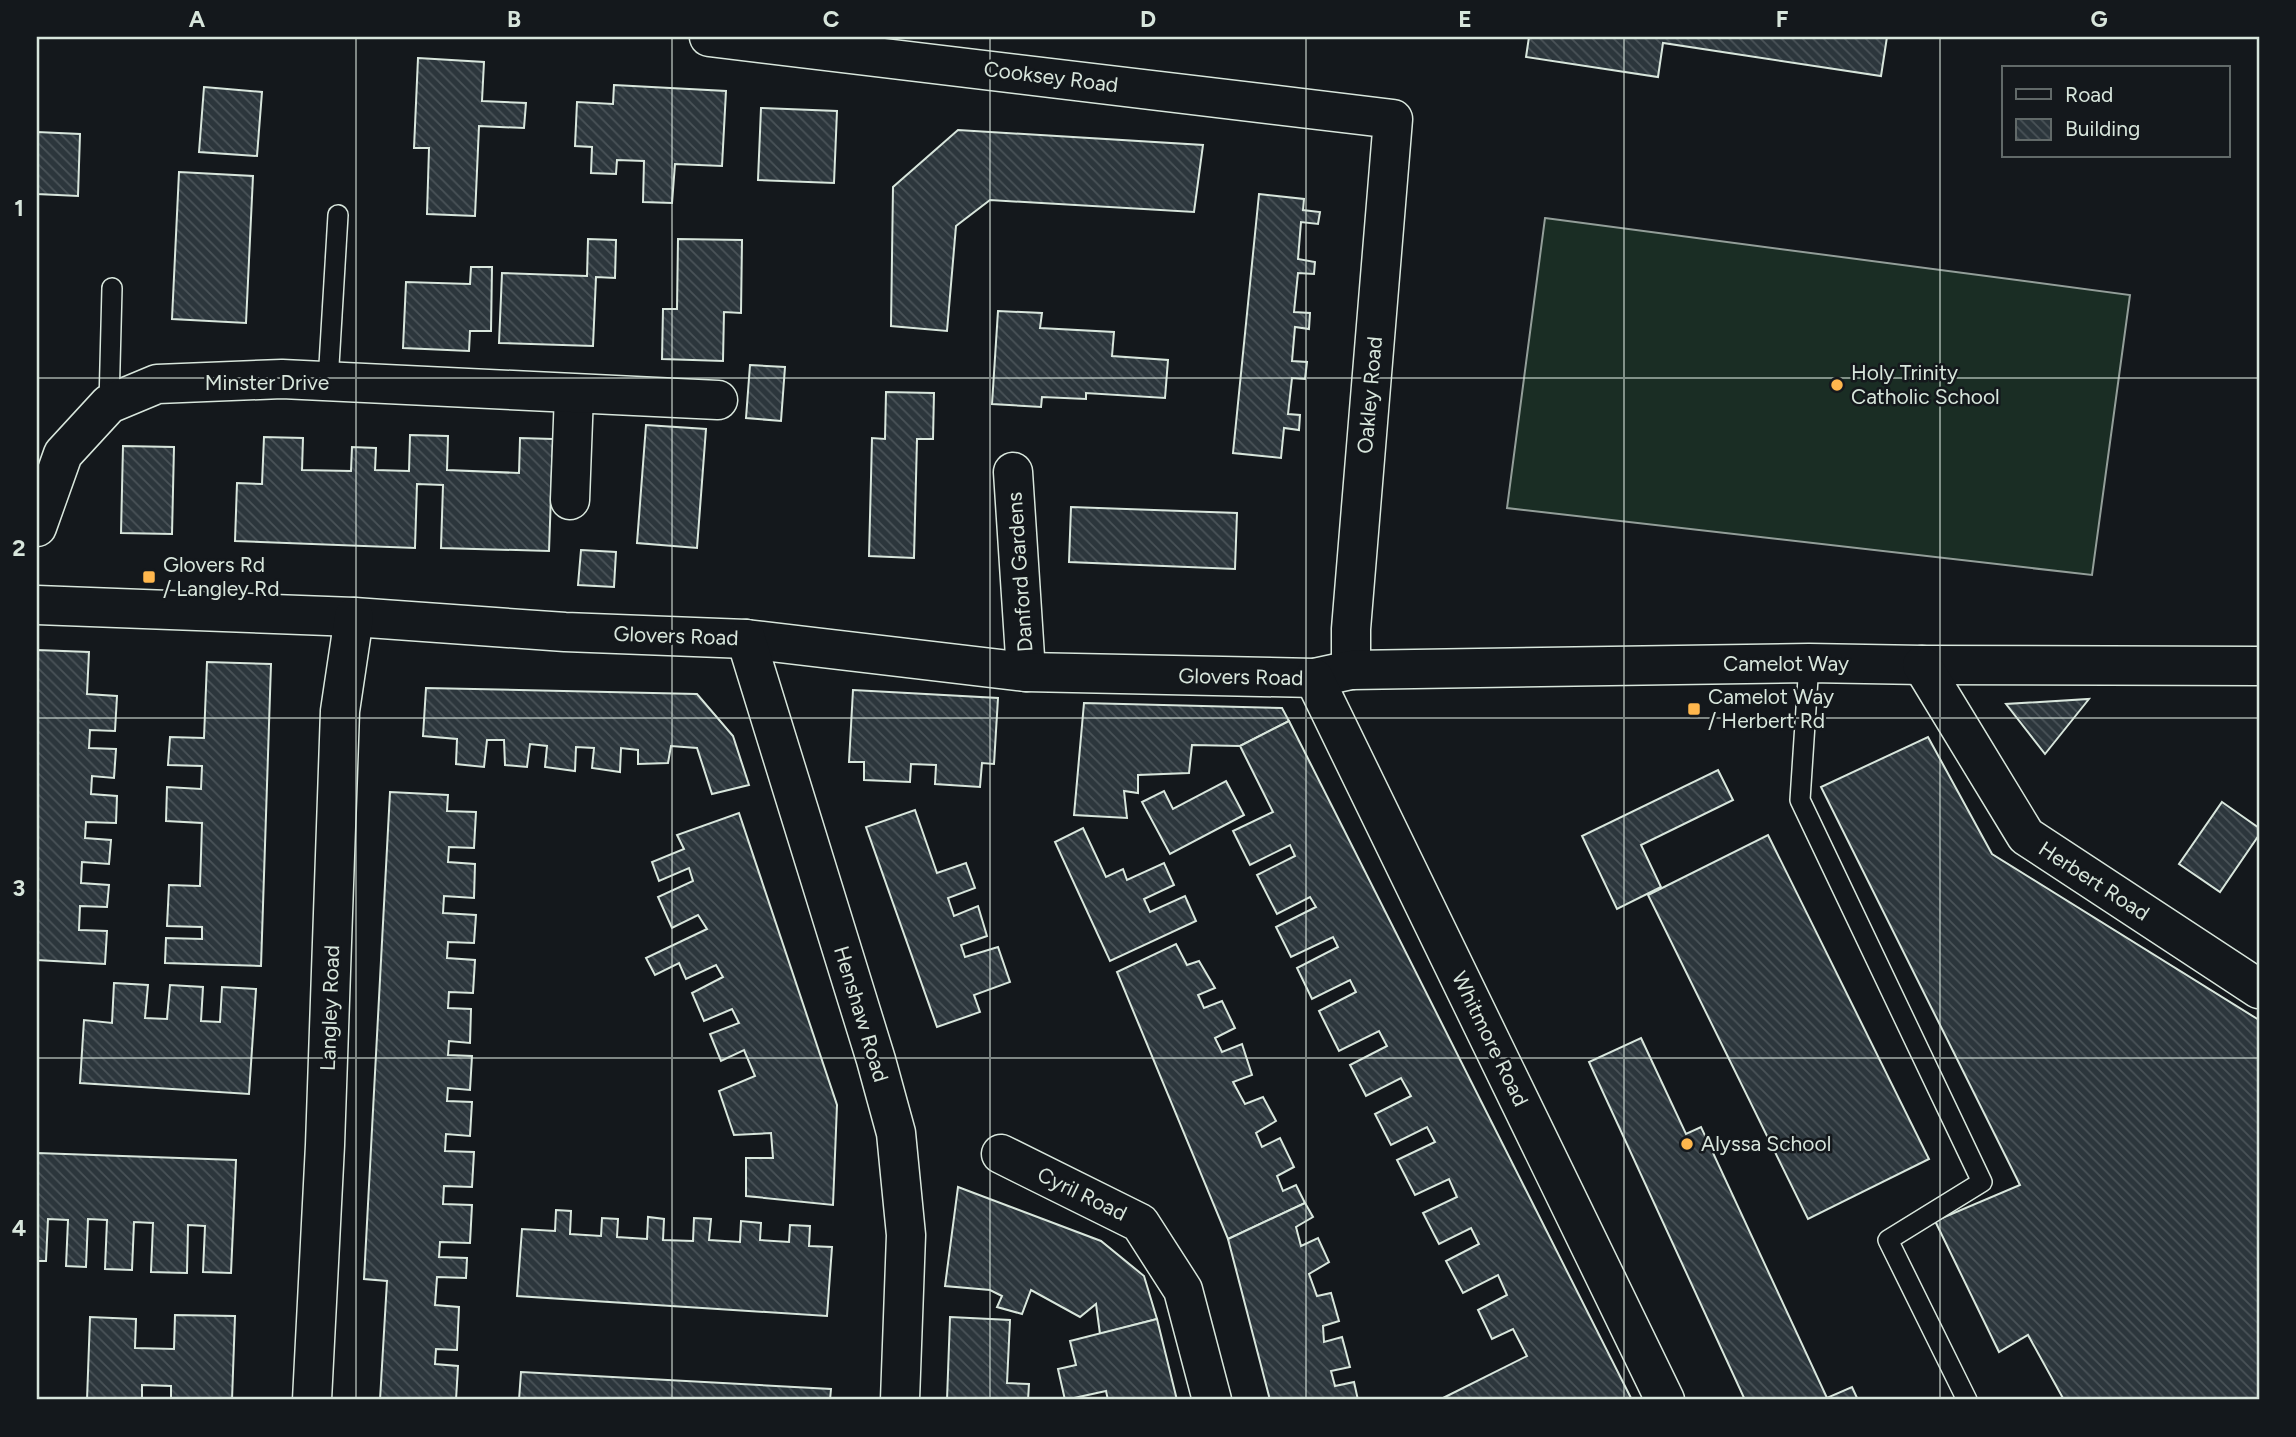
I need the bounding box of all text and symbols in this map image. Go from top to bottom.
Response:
text: A [189,5,206,33]
text: B [507,5,521,33]
text: C [823,5,840,33]
text: D [1140,5,1156,33]
text: E [1458,5,1472,33]
text: F [1776,5,1789,33]
text: G [2090,5,2108,33]
street label: Cooksey Road [982,56,1120,97]
legend [2002,66,2230,158]
text: Road [2065,82,2113,107]
text: Building [2065,116,2140,141]
text: 1 [14,194,24,222]
street label: Oakley Road [1352,335,1387,455]
place label: Holy Trinity Catholic School [1851,360,2000,409]
street label: Minster Drive [205,370,329,395]
marker: Holy Trinity Catholic School [1829,377,1845,393]
street label: Danford Gardens [1001,491,1038,653]
text: 2 [12,534,26,562]
place label: Glovers Rd / Langley Rd [163,552,280,601]
marker: Glovers Rd / Langley Rd [141,569,157,585]
street label: Glovers Road [613,621,739,650]
street label: Camelot Way [1723,651,1849,676]
street label: Glovers Road [1178,663,1304,690]
place label: Camelot Way / Herbert Rd [1708,684,1834,733]
marker: Camelot Way / Herbert Rd [1686,701,1702,717]
street label: Herbert Road [2034,836,2154,926]
text: 3 [13,874,25,902]
street label: Henshaw Road [829,943,894,1085]
street label: Langley Road [315,945,344,1071]
street label: Whitmore Road [1447,967,1534,1110]
place label: Alyssa School [1701,1131,1831,1156]
marker: Alyssa School [1679,1136,1695,1152]
street label: Cyril Road [1033,1161,1131,1226]
text: 4 [12,1214,26,1242]

